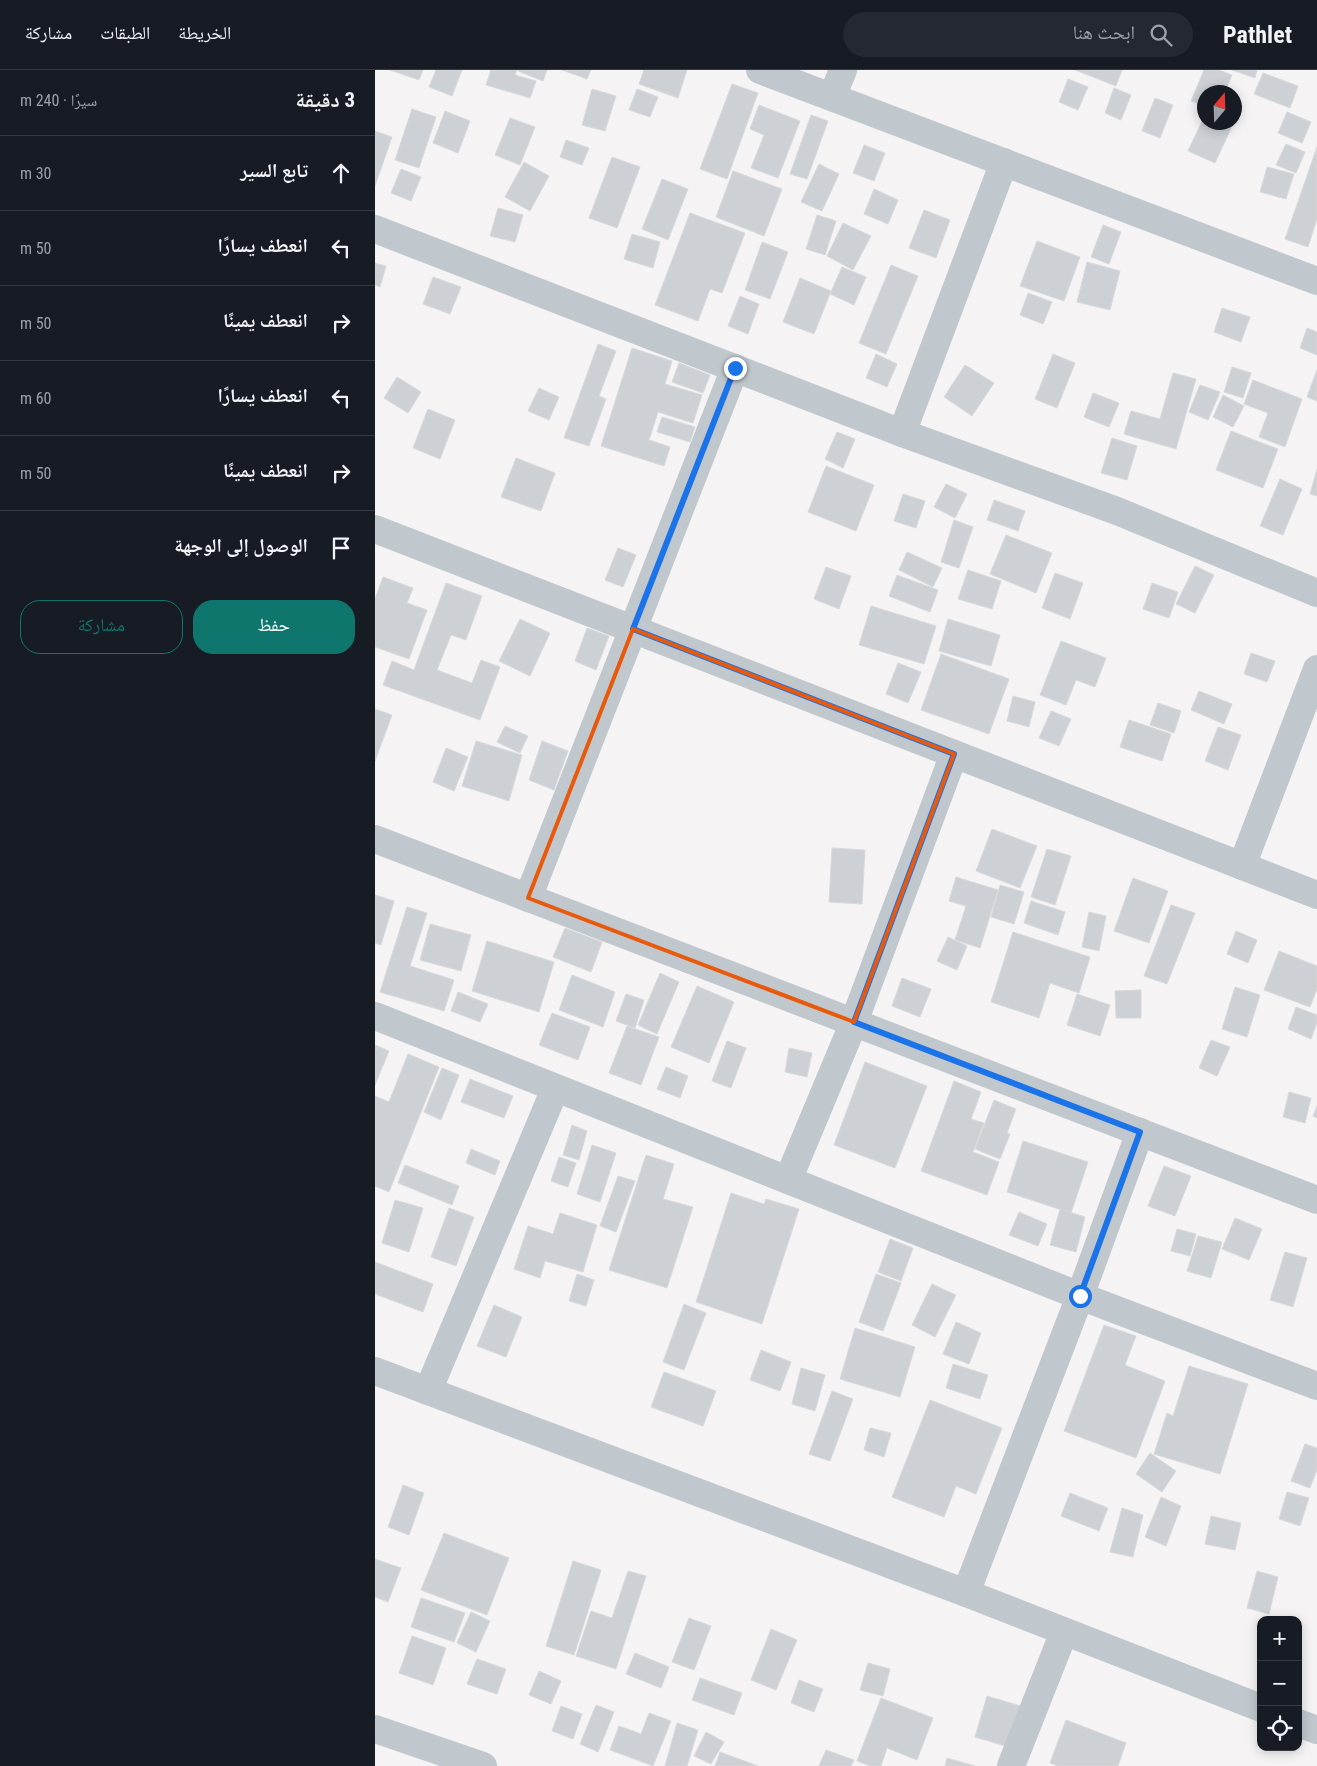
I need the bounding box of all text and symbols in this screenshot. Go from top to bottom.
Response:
search box [843,12,1193,57]
text: ابحث هنا [1073,21,1135,44]
icon: search [1147,21,1175,49]
text: Pathlet [1223,21,1292,49]
text: مشاركة [25,22,72,43]
text: الطبقات [100,22,150,43]
text: الخريطة [178,22,231,43]
north arrow [1197,85,1242,130]
text: 3 دقيقة [295,88,355,112]
text: سيرًا · 240 m [20,91,97,110]
text: تابع السير [240,159,308,182]
icon: ahead [327,159,355,187]
text: 30 m [20,164,52,183]
text: انعطف يسارًا [217,234,308,257]
icon: left [327,234,355,262]
text: 50 m [20,239,52,258]
text: انعطف يمينًا [223,309,308,332]
icon: right [327,309,355,337]
text: 50 m [20,314,52,333]
route end [724,357,747,380]
text: انعطف يسارًا [217,384,308,407]
icon: left [327,384,355,412]
text: 60 m [20,389,52,408]
text: انعطف يمينًا [223,459,308,482]
icon: right [327,459,355,487]
text: 50 m [20,464,52,483]
text: الوصول إلى الوجهة [174,534,308,557]
icon: arrive [327,534,355,562]
button: مشاركة [20,600,183,654]
button: حفظ [193,600,355,654]
route start [1069,1285,1092,1308]
map controls [1257,1616,1302,1751]
button: + [1257,1616,1302,1661]
button: − [1257,1661,1302,1706]
button: locate [1257,1706,1302,1751]

